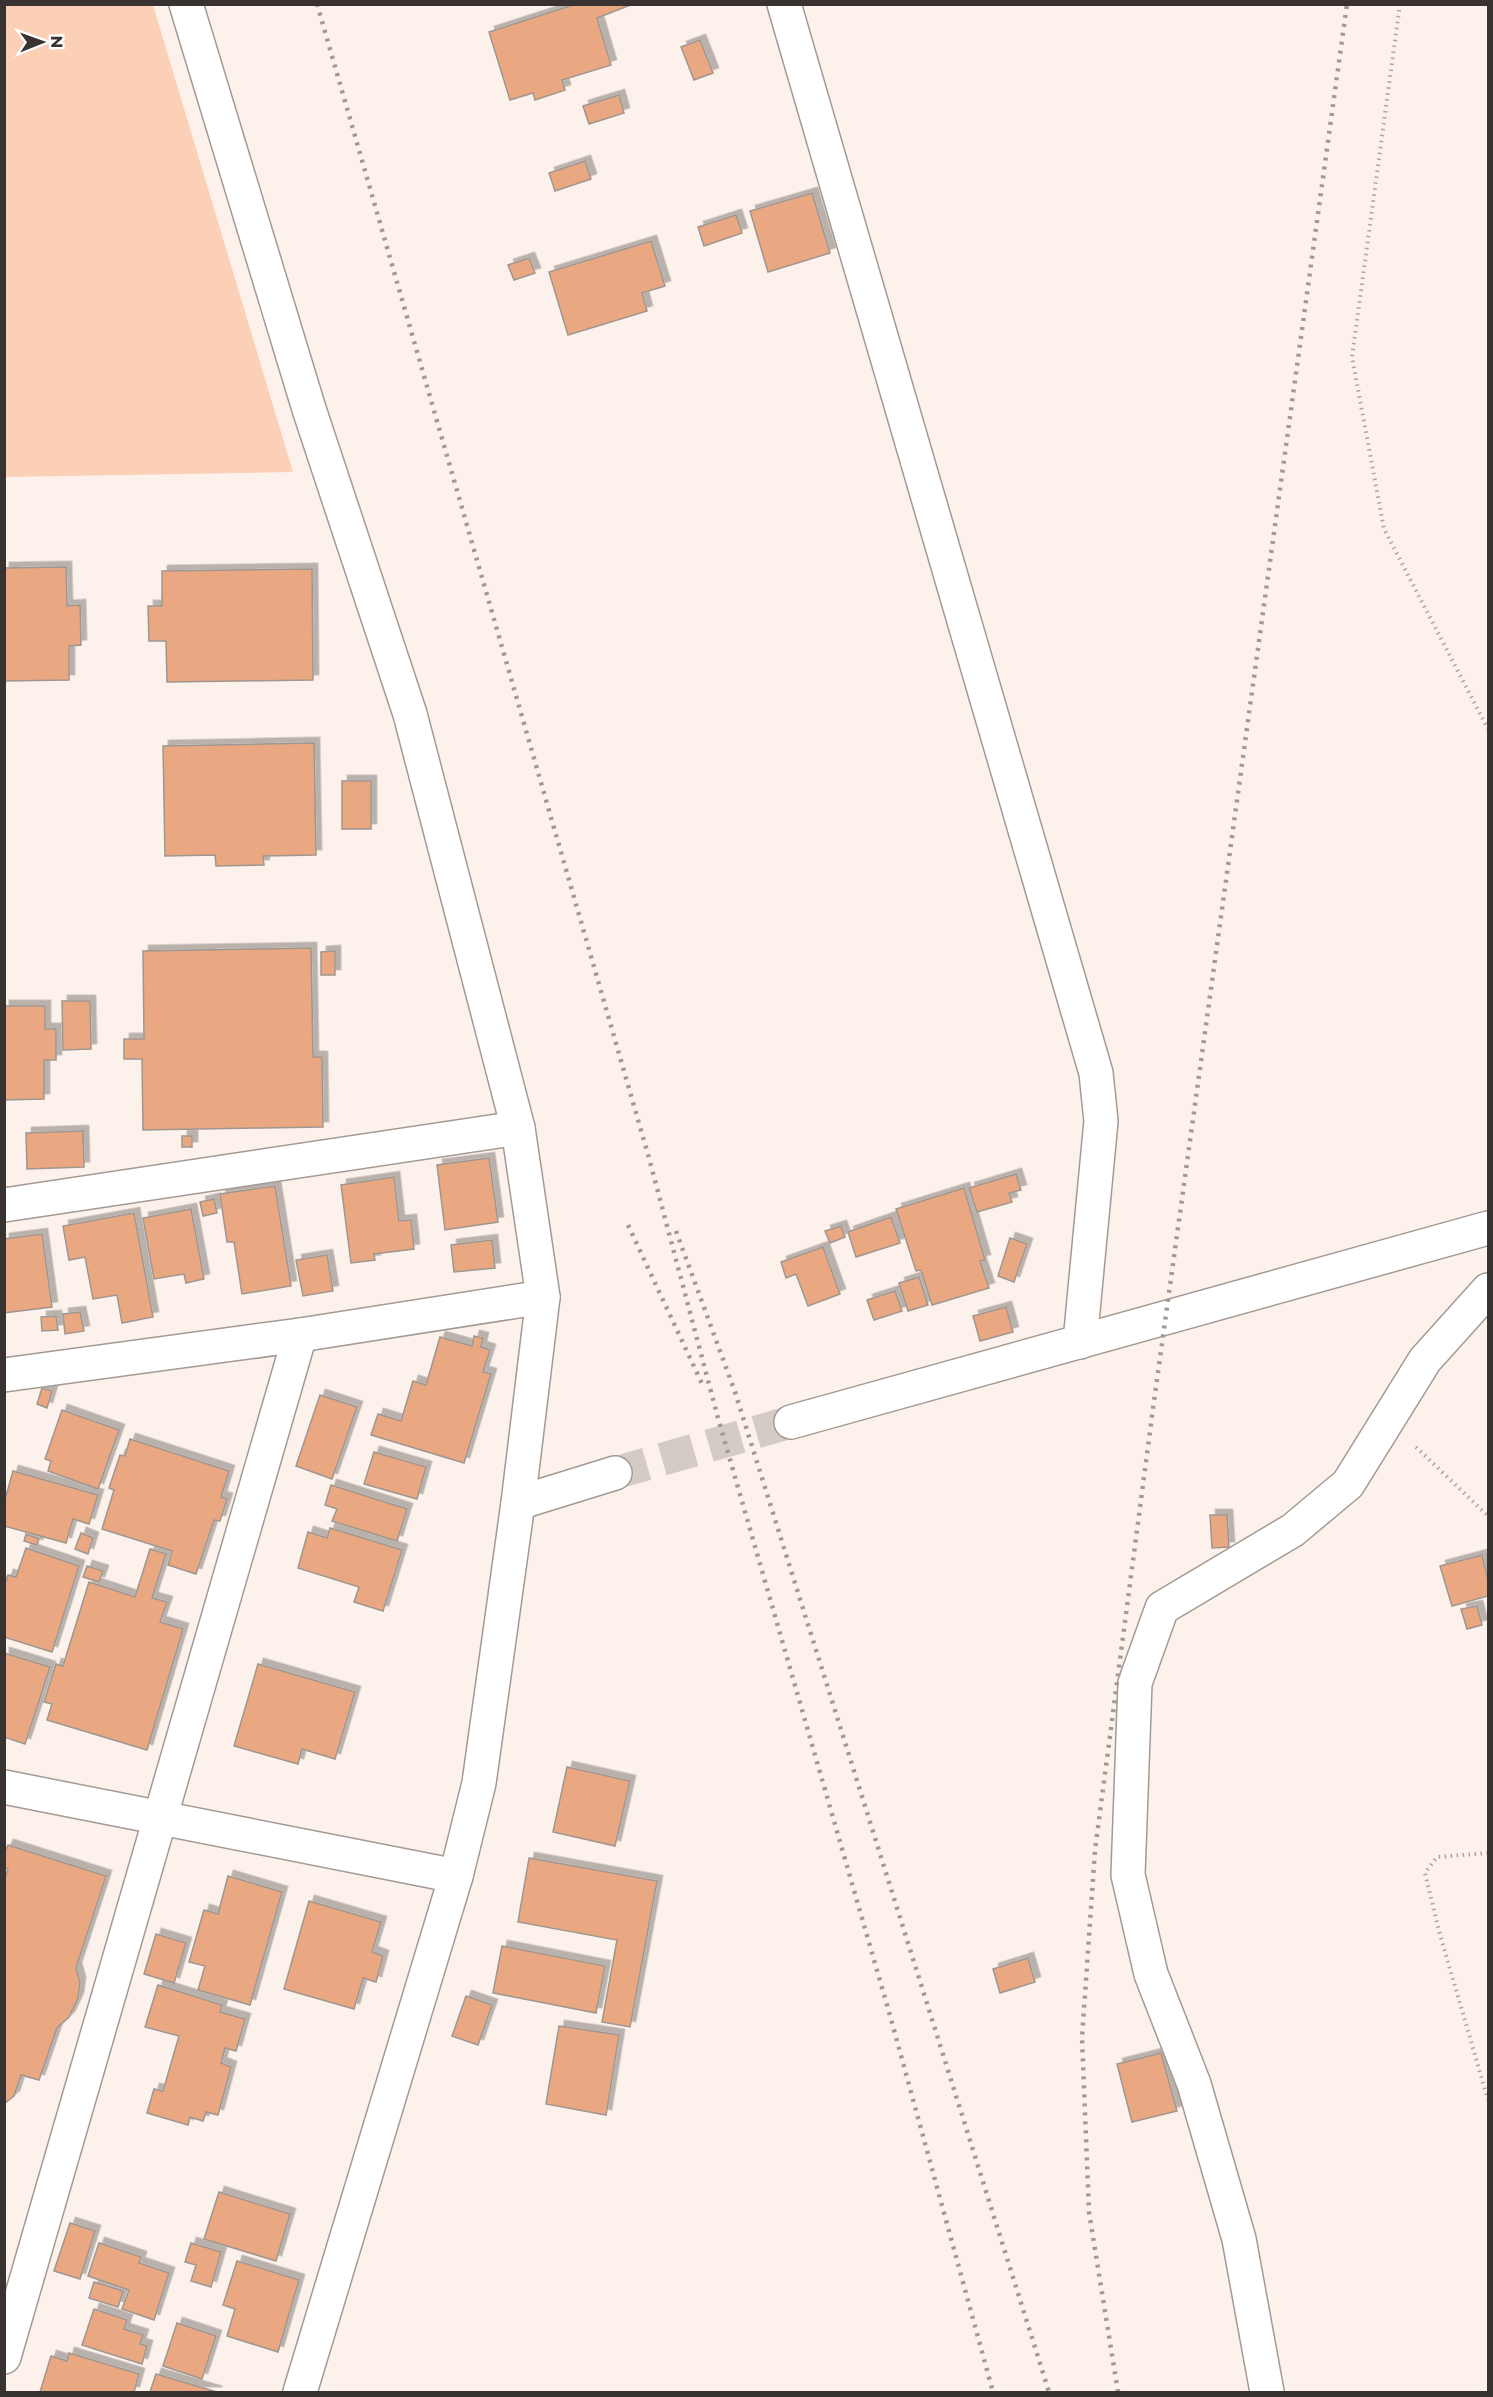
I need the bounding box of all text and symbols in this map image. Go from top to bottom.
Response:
north arrow [12,12,72,72]
text: N [47,35,66,48]

